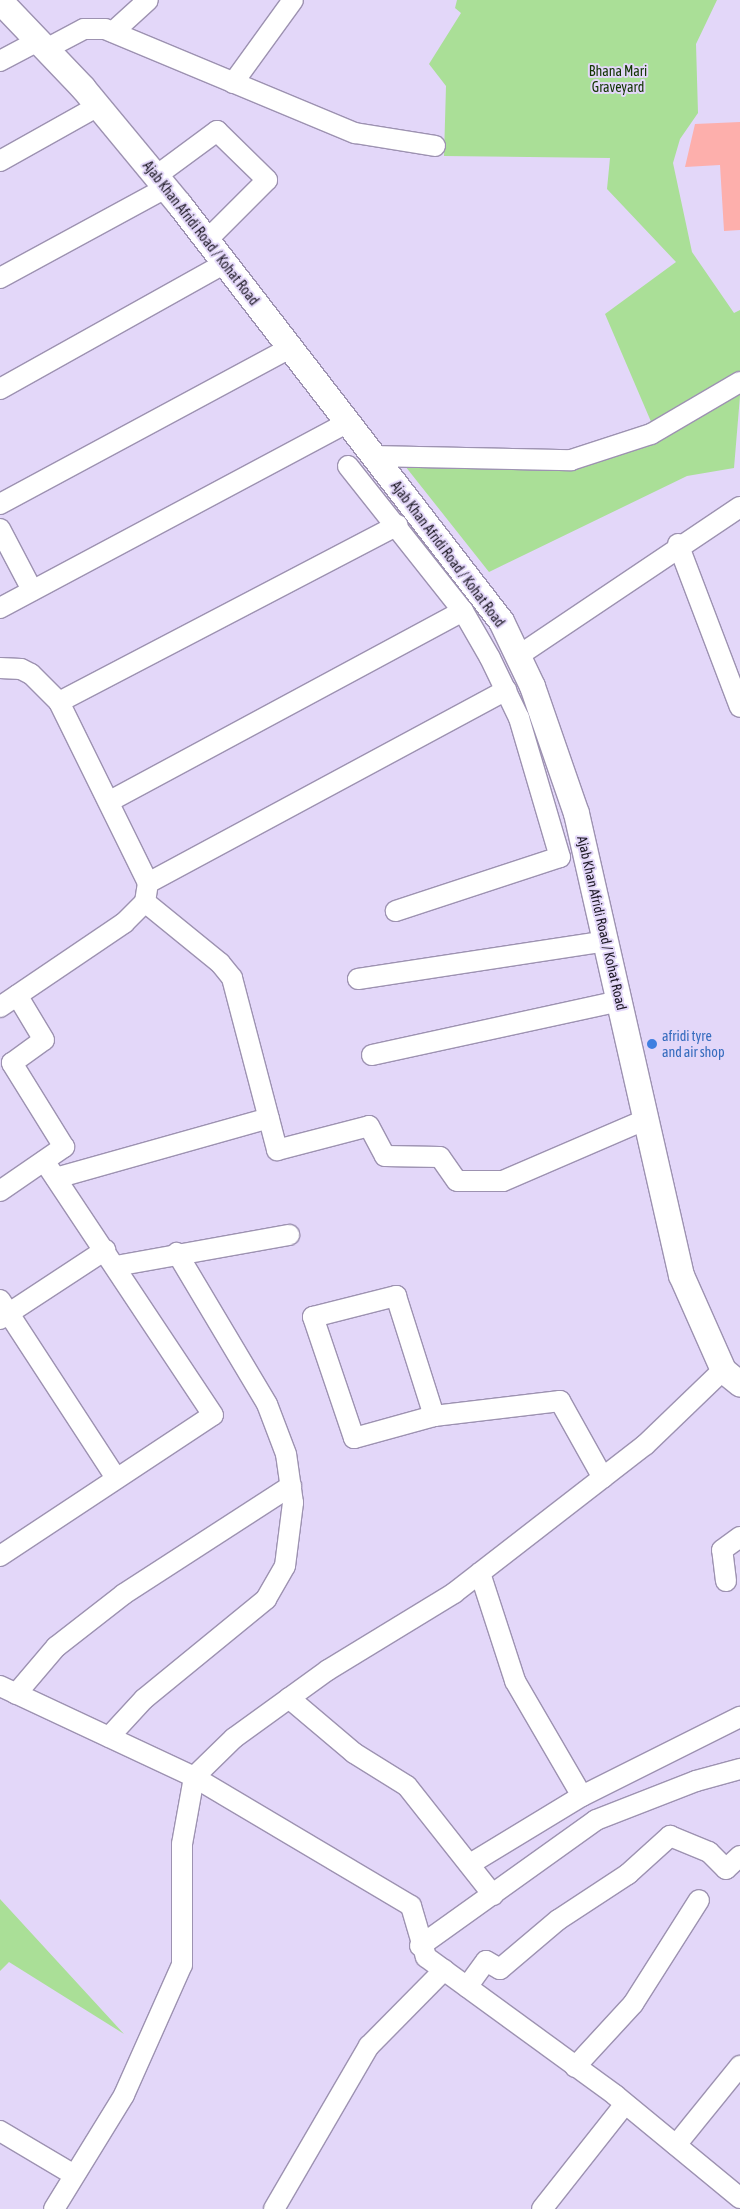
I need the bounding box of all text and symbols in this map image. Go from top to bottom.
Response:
park label: Bhana Mari Graveyard [589,63,647,95]
street label: Ajab Khan Afridi Road / Kohat Road [139,158,263,308]
street label: Ajab Khan Afridi Road / Kohat Road [388,478,508,630]
street label: Ajab Khan Afridi Road / Kohat Road [574,834,630,1012]
place label: afridi tyre and air shop [662,1028,725,1060]
marker: afridi tyre and air shop [646,1038,658,1050]

